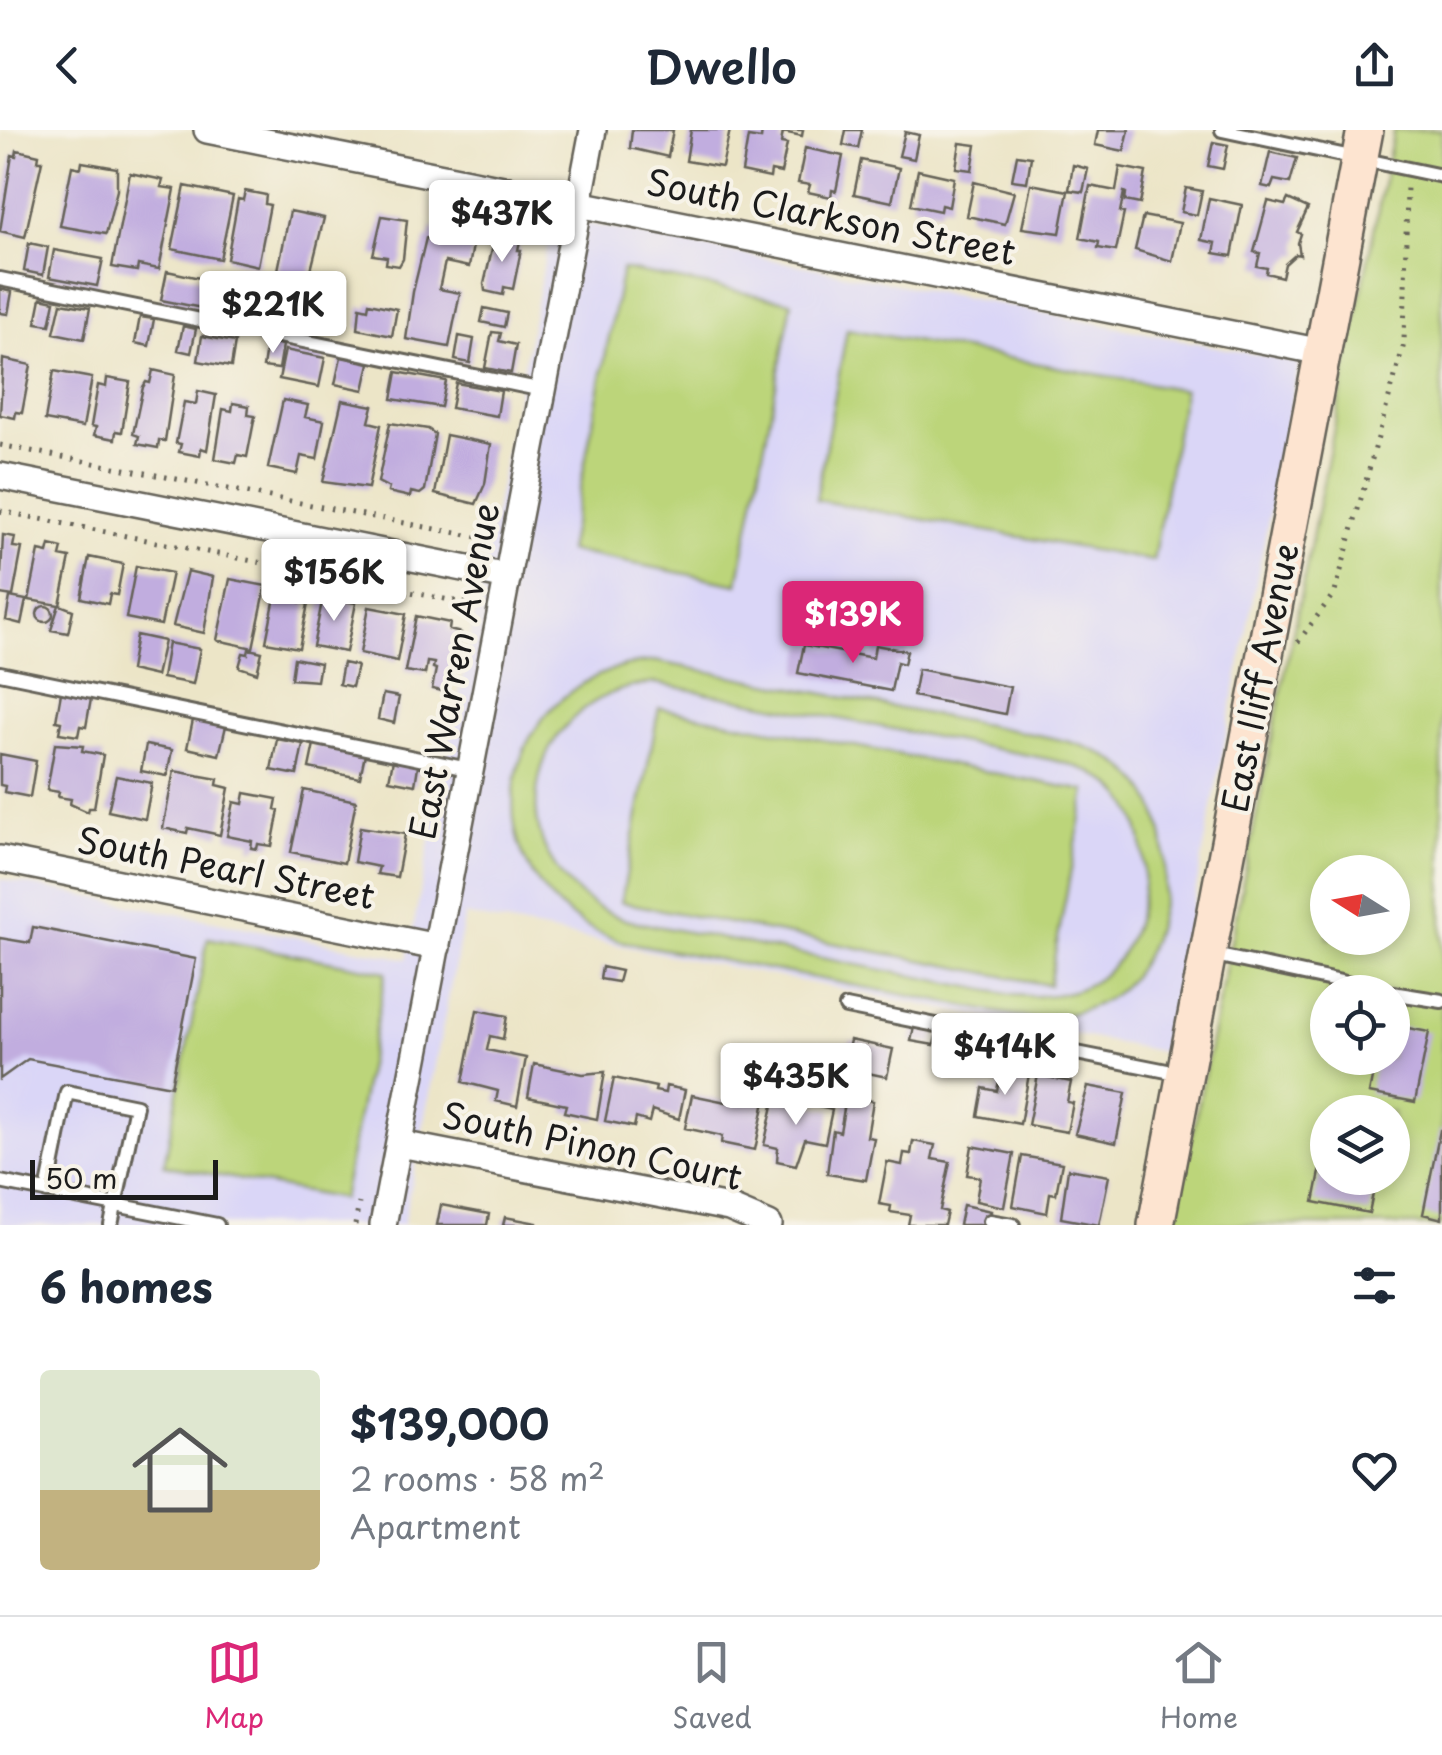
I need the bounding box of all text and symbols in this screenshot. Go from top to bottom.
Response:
text: Dwello [645,31,797,99]
icon: back [40,38,95,93]
icon: share [1347,38,1402,93]
street label: South Clarkson Street [643,154,1020,277]
pin: $437K [432,180,572,265]
text: $437K [451,188,553,236]
pin: $221K [203,271,343,356]
text: $221K [221,279,325,327]
street label: East Warren Avenue [394,498,511,843]
street label: East Iliff Avenue [1206,538,1311,817]
pin: $156K [264,539,404,624]
text: $156K [283,547,385,595]
pin: $139K [783,581,923,666]
text: $139K [804,589,902,637]
street label: South Pearl Street [73,812,380,921]
north arrow [1310,855,1410,955]
map controls [1310,855,1410,1195]
button: locate [1310,975,1410,1075]
pin: $414K [935,1013,1075,1098]
text: $414K [954,1021,1056,1069]
pin: $435K [726,1043,866,1128]
text: $435K [743,1051,849,1099]
street label: South Pinon Court [438,1087,747,1202]
button: layers [1310,1095,1410,1195]
scale bar [30,1155,218,1200]
text: 50 m [45,1156,118,1199]
text: 6 homes [40,1254,213,1317]
icon: filters [1347,1258,1402,1313]
text: $139,000 [350,1391,549,1454]
icon: home [120,1410,240,1530]
icon: heart [1347,1443,1402,1498]
text: 2 rooms · 58 m² [350,1454,605,1502]
text: Apartment [350,1502,521,1550]
tab: Map [204,1635,264,1738]
tab: Saved [672,1635,752,1738]
tab: Home [1160,1635,1238,1738]

